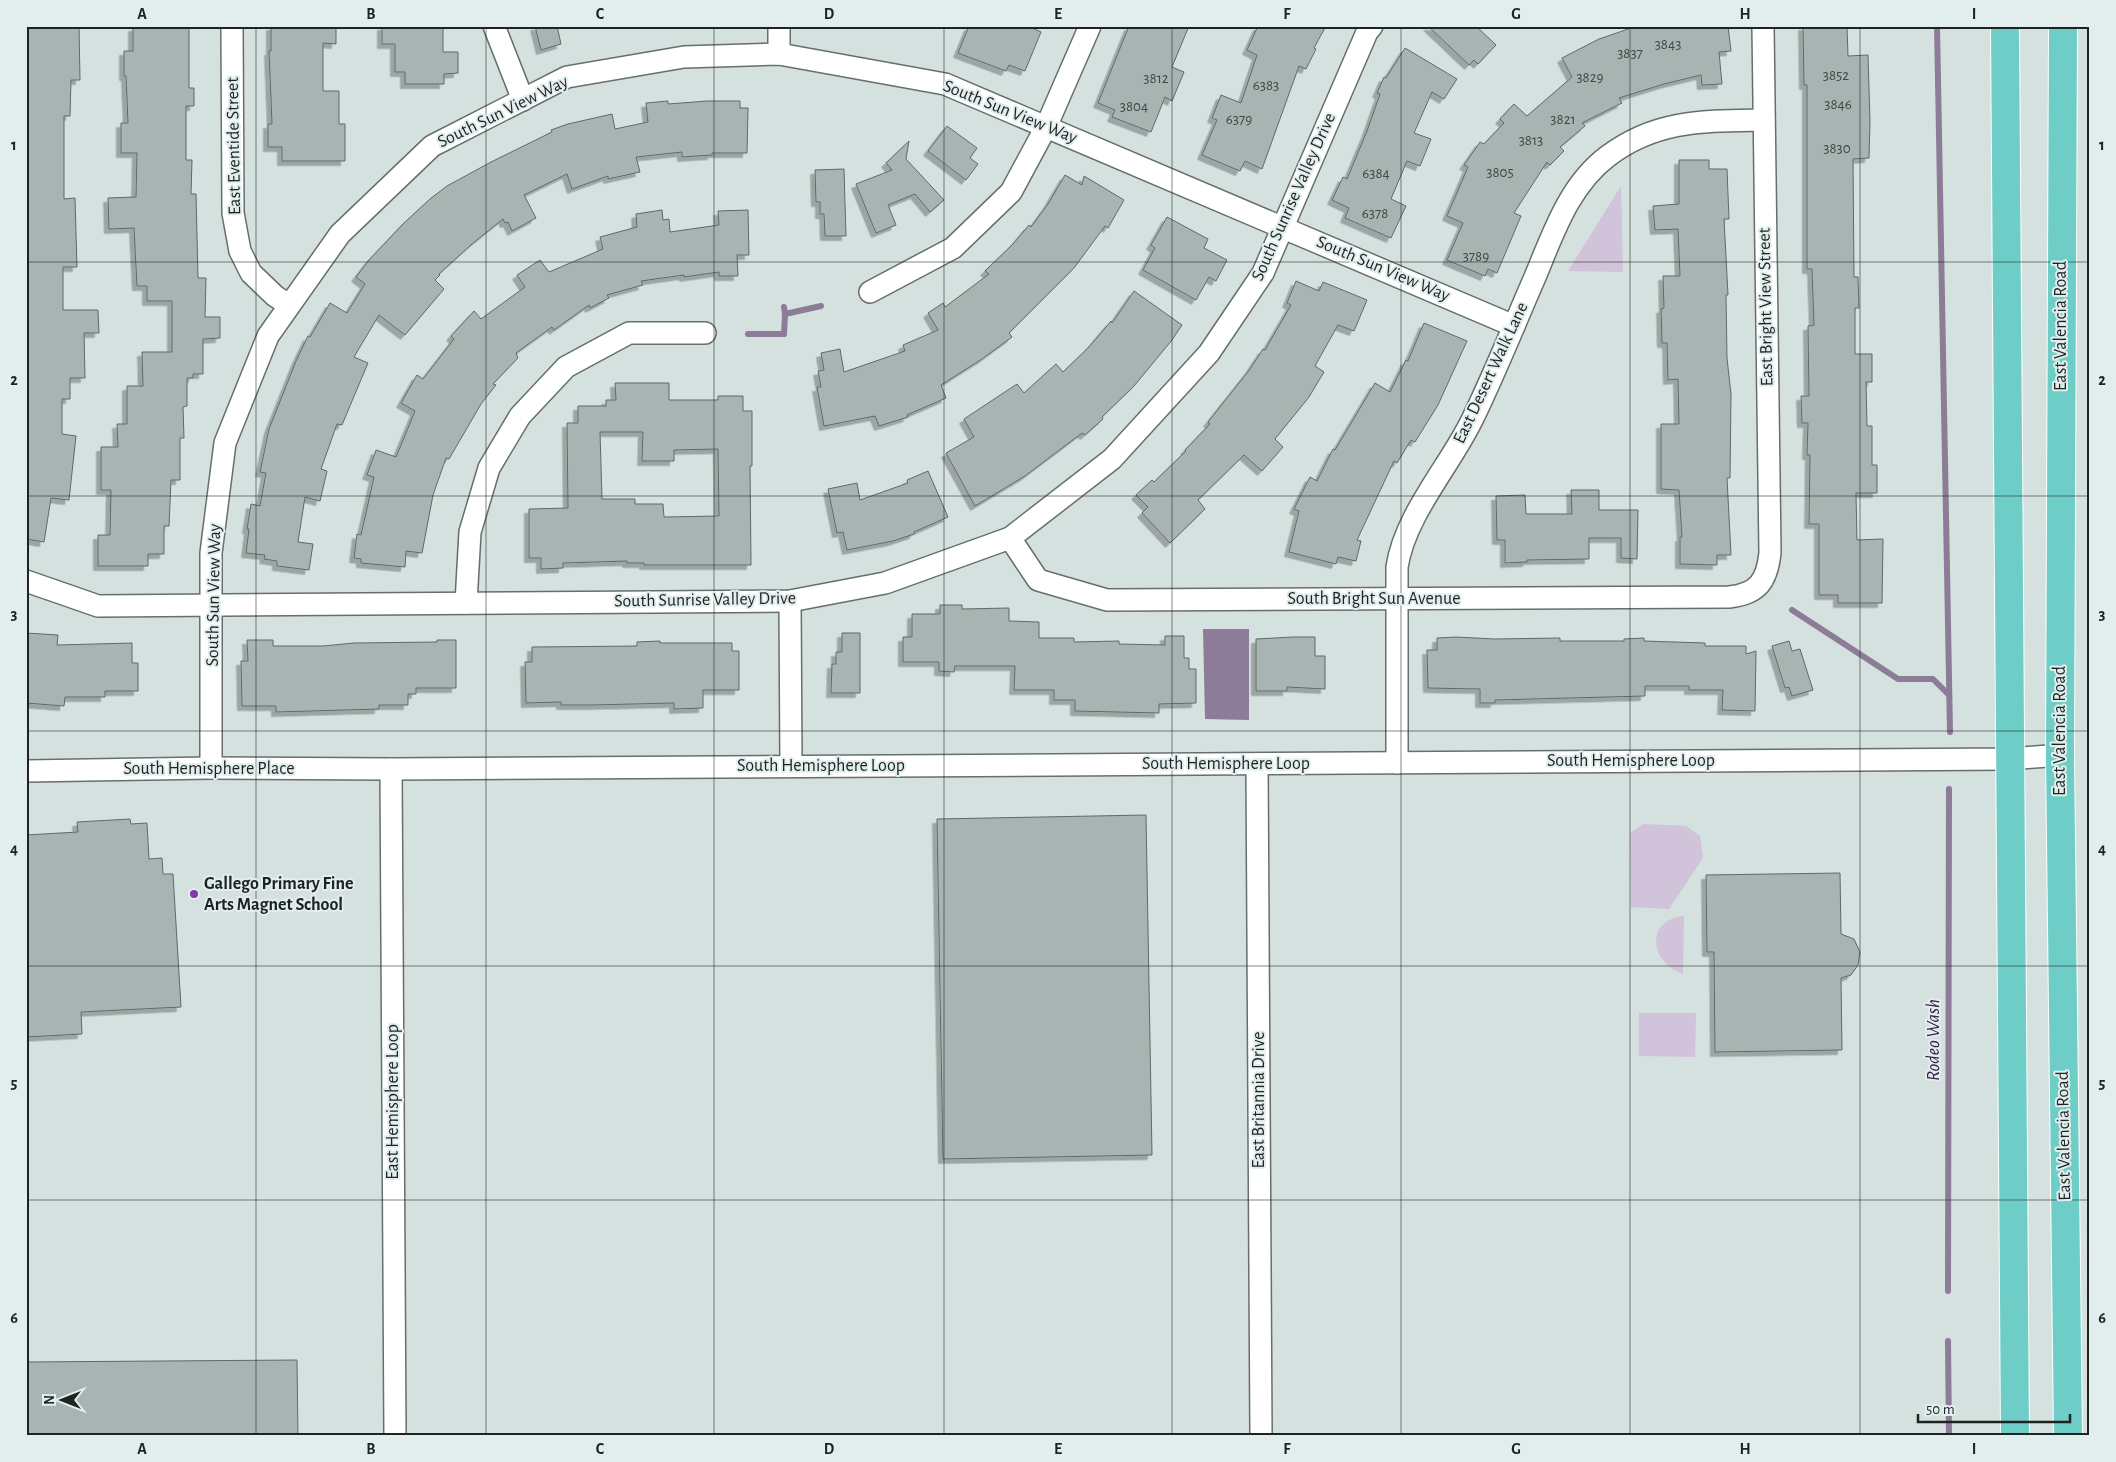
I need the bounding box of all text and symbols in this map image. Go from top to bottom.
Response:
text: A [137,6,147,22]
text: B [366,6,376,22]
text: C [596,6,605,22]
text: D [824,6,835,22]
text: E [1054,6,1062,22]
text: F [1283,6,1291,22]
text: G [1511,6,1521,22]
text: H [1739,6,1751,22]
text: I [1972,6,1976,22]
house number: 3843 [1655,37,1681,52]
house number: 3837 [1617,46,1643,61]
house number: 3852 [1823,68,1849,83]
house number: 3829 [1576,70,1604,85]
house number: 3812 [1143,71,1169,86]
street label: South Sun View Way [435,72,571,151]
street label: East Eventide Street [224,77,244,215]
street label: South Sun View Way [940,77,1080,147]
house number: 6383 [1253,78,1279,93]
house number: 3846 [1824,97,1852,112]
house number: 3804 [1120,99,1148,114]
street label: South Sunrise Valley Drive [1249,110,1339,284]
house number: 6379 [1226,112,1252,127]
house number: 3821 [1550,112,1576,127]
house number: 3813 [1519,133,1543,148]
text: 1 [11,137,17,153]
text: 1 [2099,137,2105,153]
house number: 3830 [1823,141,1851,156]
house number: 3805 [1486,165,1514,180]
house number: 6384 [1362,166,1390,181]
house number: 6378 [1362,206,1388,221]
street label: East Bright View Street [1756,227,1776,387]
street label: South Sun View Way [1314,233,1453,305]
house number: 3789 [1463,249,1489,264]
street label: East Valencia Road [2052,261,2070,391]
street label: East Desert Walk Lane [1450,300,1532,446]
text: 2 [10,372,18,388]
text: 2 [2098,372,2106,388]
street label: South Sun View Way [204,523,224,667]
street label: South Sunrise Valley Drive [614,589,796,611]
street label: South Bright Sun Avenue [1288,590,1460,608]
text: 3 [11,606,18,622]
text: 3 [2099,606,2106,622]
street label: East Valencia Road [2051,666,2069,796]
street label: South Hemisphere Loop [1547,752,1715,770]
street label: South Hemisphere Loop [1142,755,1310,773]
street label: South Hemisphere Loop [737,757,905,775]
street label: South Hemisphere Place [123,760,295,778]
text: 4 [10,841,18,857]
text: 4 [2098,841,2106,857]
place label: Gallego Primary Fine Arts Magnet School [204,875,354,914]
marker: Gallego Primary Fine Arts Magnet School [188,888,200,900]
water label: Rodeo Wash [1924,999,1943,1081]
street label: East Hemisphere Loop [384,1024,402,1180]
street label: East Britannia Drive [1250,1031,1268,1169]
street label: East Valencia Road [2054,1071,2074,1201]
text: 5 [11,1075,18,1091]
text: 5 [2099,1075,2106,1091]
text: 6 [10,1310,18,1326]
text: 6 [2098,1310,2106,1326]
north arrow [38,1374,88,1424]
scale bar [1918,1392,2071,1424]
text: N [43,1395,57,1405]
text: 50 m [1926,1402,1955,1417]
text: A [137,1441,147,1457]
text: B [366,1441,376,1457]
text: C [596,1441,605,1457]
text: D [824,1441,835,1457]
text: E [1054,1441,1062,1457]
text: F [1283,1441,1291,1457]
text: G [1511,1441,1521,1457]
text: H [1739,1441,1751,1457]
text: I [1972,1441,1976,1457]

